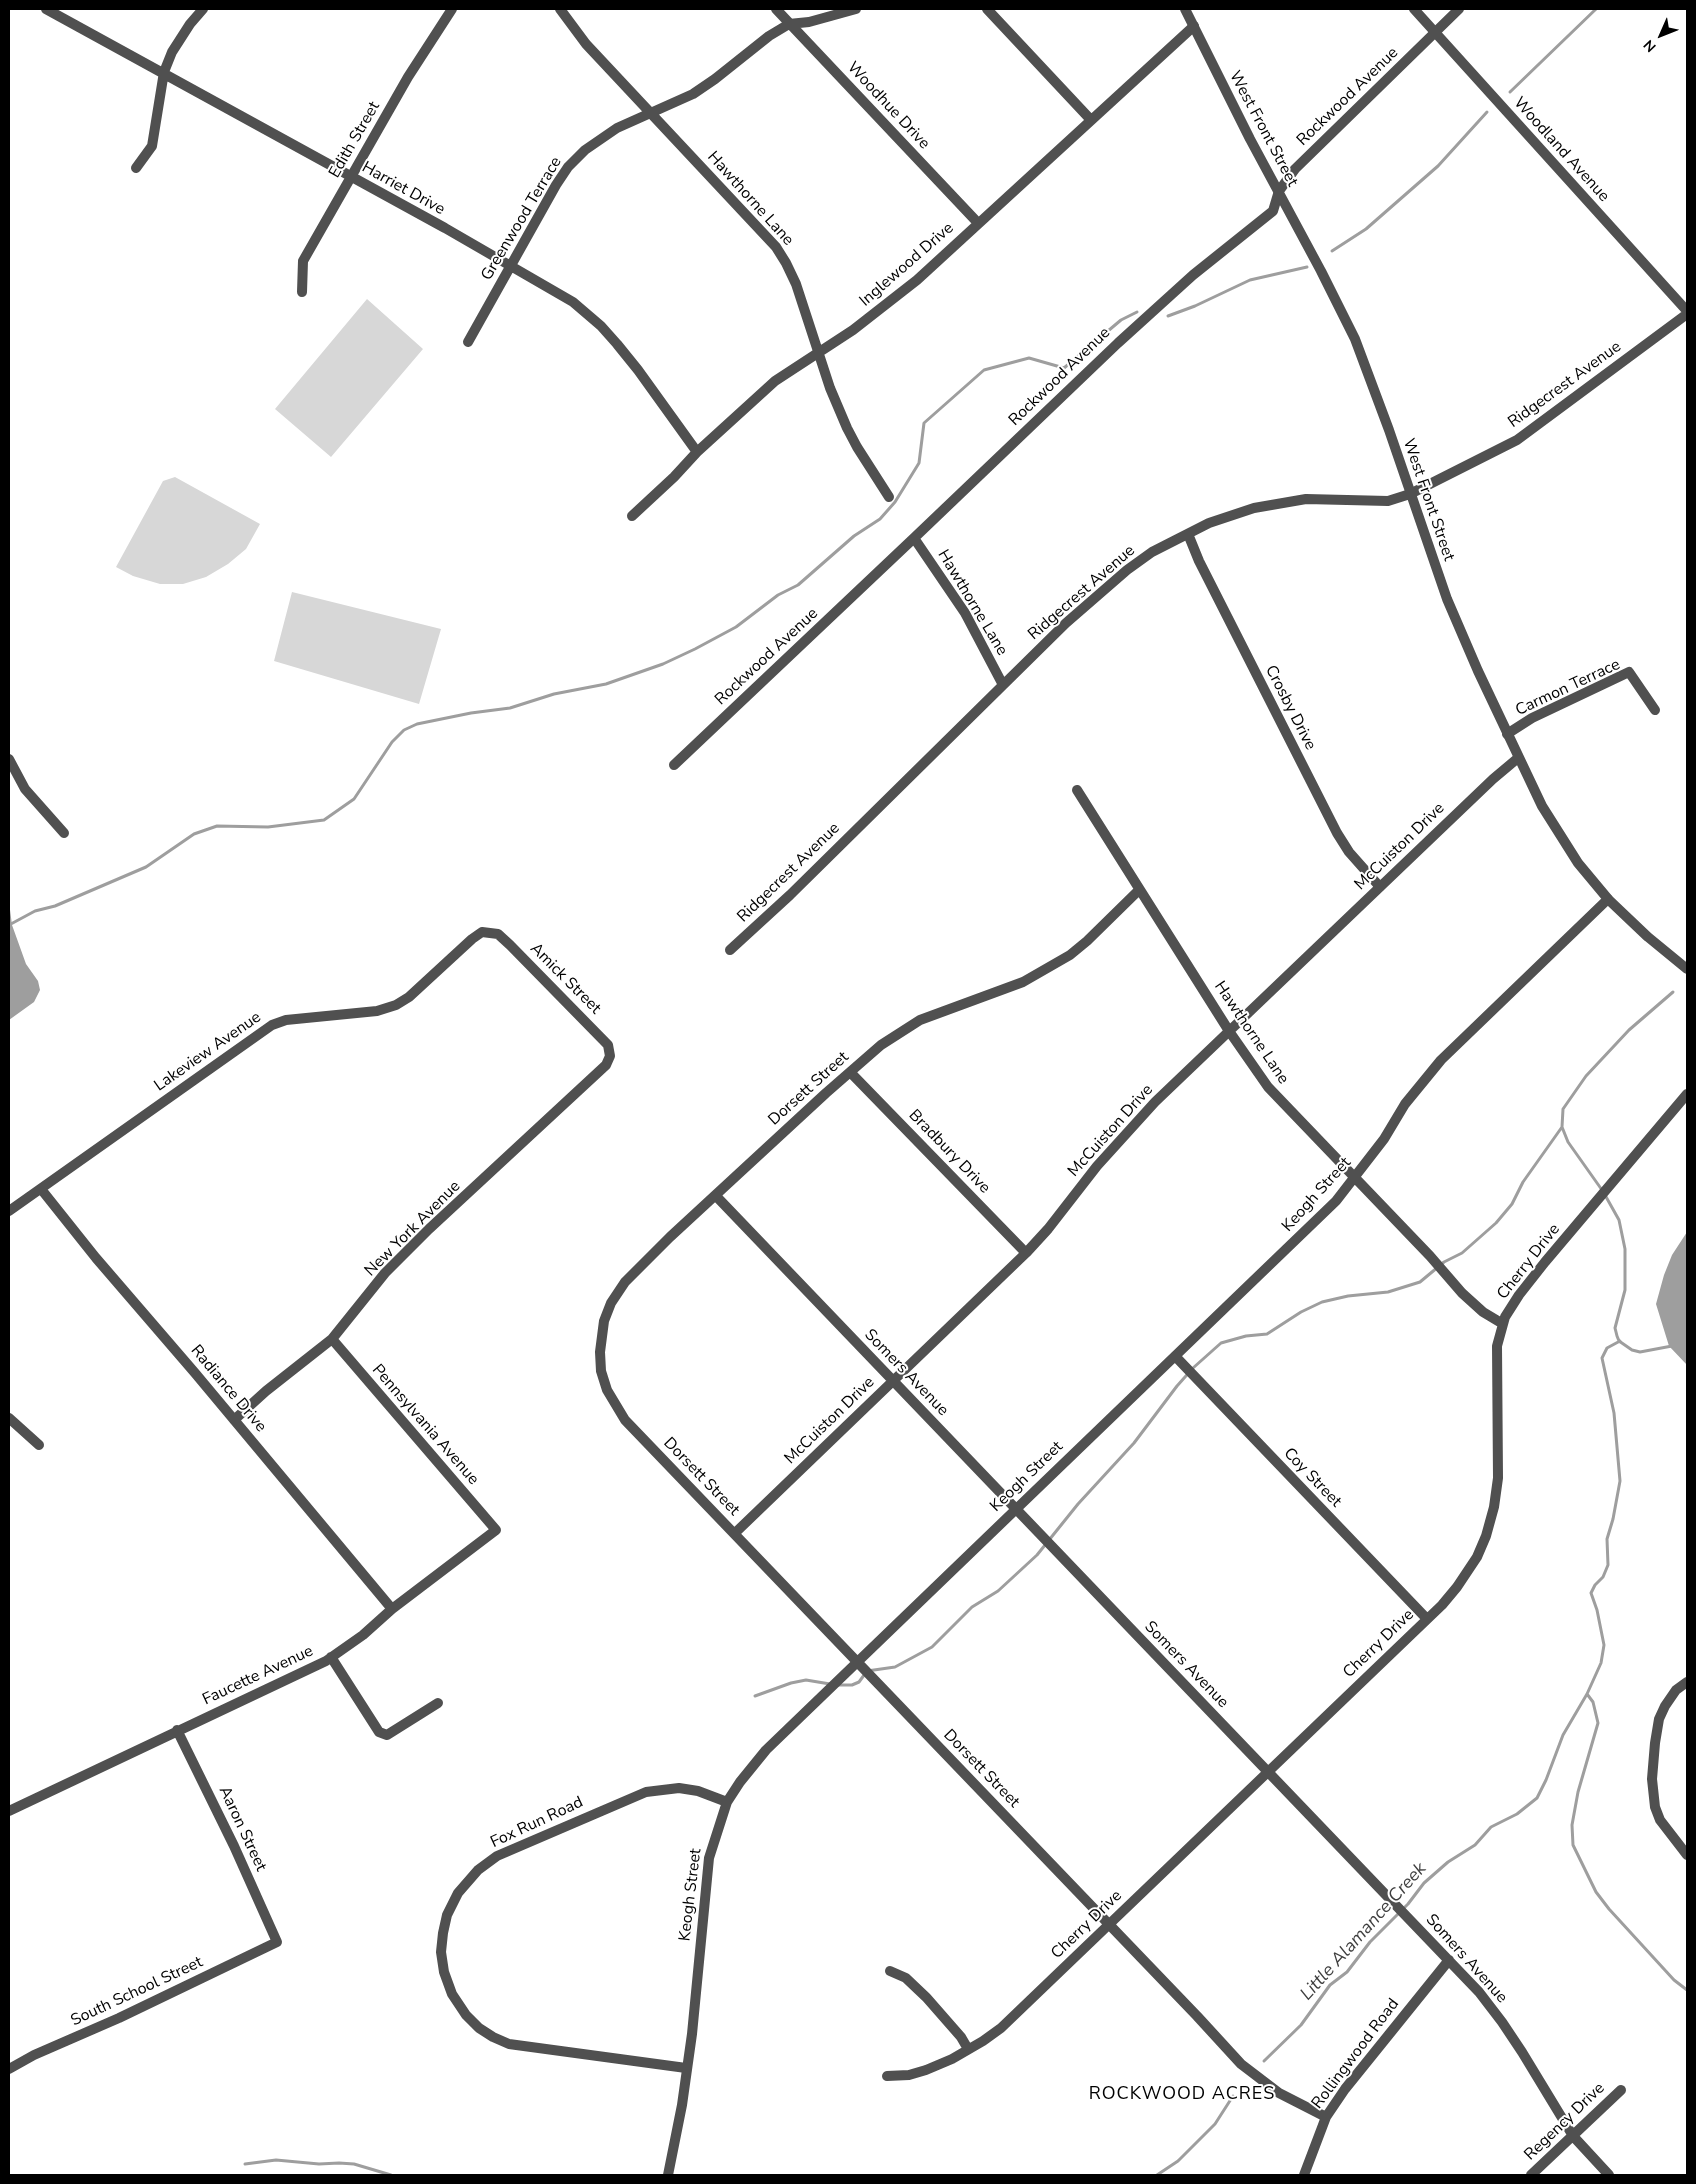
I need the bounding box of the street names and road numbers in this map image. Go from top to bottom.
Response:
street label: Rockwood Avenue [1293,44,1403,150]
street label: Woodhue Drive [843,58,933,154]
street label: West Front Street [1224,68,1302,190]
street label: Woodland Avenue [1509,94,1613,206]
street label: Edith Street [325,98,385,182]
street label: Hawthorne Lane [703,148,797,250]
street label: Greenwood Terrace [478,154,566,284]
street label: Harriet Drive [358,158,448,220]
street label: Inglewood Drive [856,219,958,311]
street label: Rockwood Avenue [1005,324,1115,430]
street label: Ridgecrest Avenue [1505,338,1625,432]
street label: West Front Street [1398,436,1458,564]
street label: Ridgecrest Avenue [1025,541,1139,645]
street label: Hawthorne Lane [933,547,1011,659]
street label: Rockwood Avenue [712,604,822,710]
street label: Carmon Terrace [1513,655,1623,721]
street label: Crosby Drive [1260,662,1320,754]
street label: McCuiston Drive [1351,799,1449,895]
street label: Ridgecrest Avenue [734,819,844,927]
street label: Amick Street [526,940,604,1018]
street label: Hawthorne Lane [1209,978,1293,1088]
street label: Lakeview Avenue [151,1008,265,1096]
street label: Dorsett Street [765,1048,853,1130]
street label: McCuiston Drive [1065,1081,1157,1181]
street label: Bradbury Drive [904,1106,994,1198]
street label: Keogh Street [1279,1154,1355,1236]
street label: New York Avenue [361,1177,465,1281]
street label: Cherry Drive [1494,1220,1564,1304]
street label: Somers Avenue [860,1326,952,1420]
street label: Radiance Drive [186,1342,270,1436]
street label: Pennsylvania Avenue [368,1361,482,1489]
street label: McCuiston Drive [781,1373,879,1469]
street label: Dorsett Street [659,1434,743,1520]
street label: Keogh Street [987,1438,1067,1516]
street label: Coy Street [1279,1444,1345,1512]
street label: Cherry Drive [1340,1606,1418,1682]
street label: Somers Avenue [1140,1618,1232,1712]
street label: Faucette Avenue [200,1642,316,1710]
street label: Dorsett Street [939,1726,1023,1812]
street label: Aaron Street [214,1783,270,1875]
street label: Fox Run Road [488,1793,586,1853]
street label: Keogh Street [676,1847,706,1943]
street label: Cherry Drive [1048,1887,1126,1963]
street label: Somers Avenue [1421,1911,1511,2007]
street label: South School Street [68,1953,206,2031]
street label: Rollingwood Road [1308,1995,1404,2113]
street label: Regency Drive [1521,2079,1609,2165]

